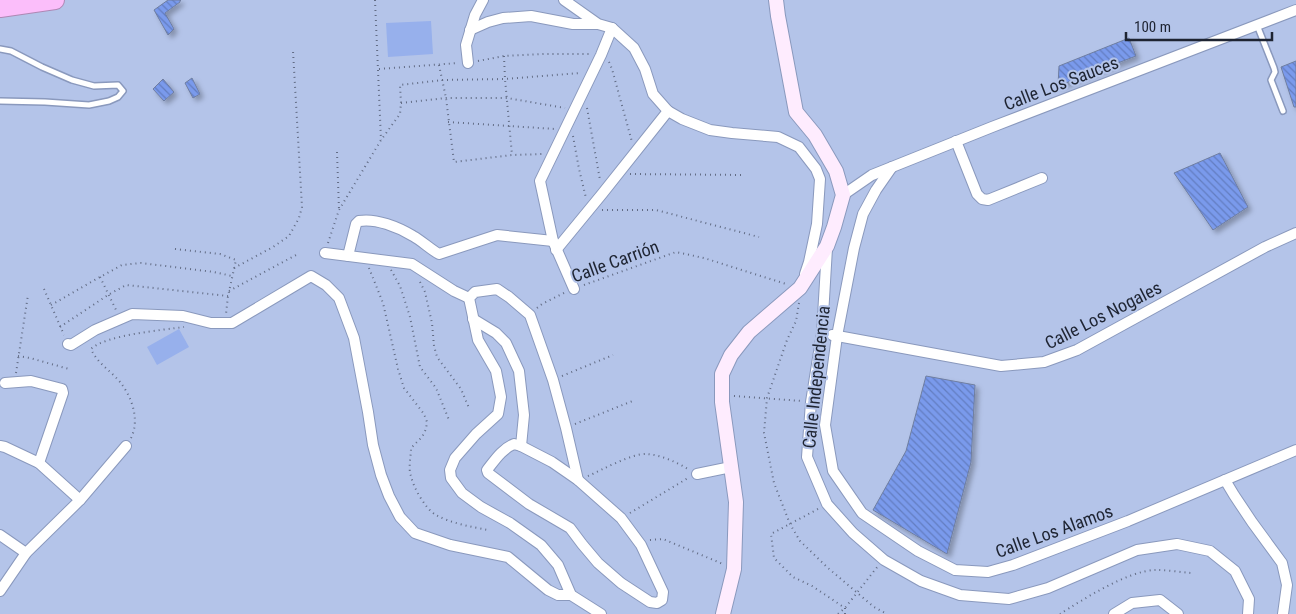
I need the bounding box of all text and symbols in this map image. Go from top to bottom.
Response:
scale bar [1126,10,1272,42]
text: 100 m [1134,18,1171,36]
street label: Calle Los Sauces [1001,51,1121,115]
street label: Calle Carrión [568,236,662,286]
street label: Calle Los Nogales [1041,277,1165,353]
street label: Calle Independencia [798,305,834,449]
street label: Calle Los Alamos [992,500,1116,562]

